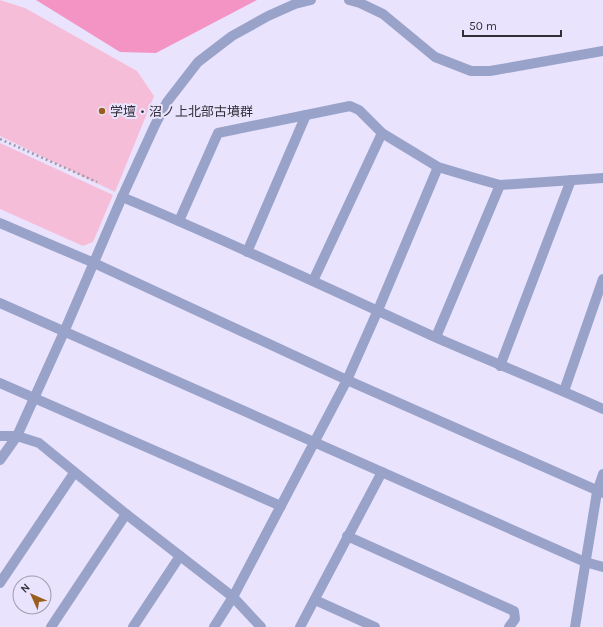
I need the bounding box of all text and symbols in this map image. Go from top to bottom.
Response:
scale bar [463,12,561,38]
text: 50 m [469,19,497,33]
place label: 学壇・沼ノ上北部古墳群 [110,104,253,119]
marker: 学壇・沼ノ上北部古墳群 [97,106,107,116]
north arrow [12,575,52,615]
text: N [18,581,33,596]

